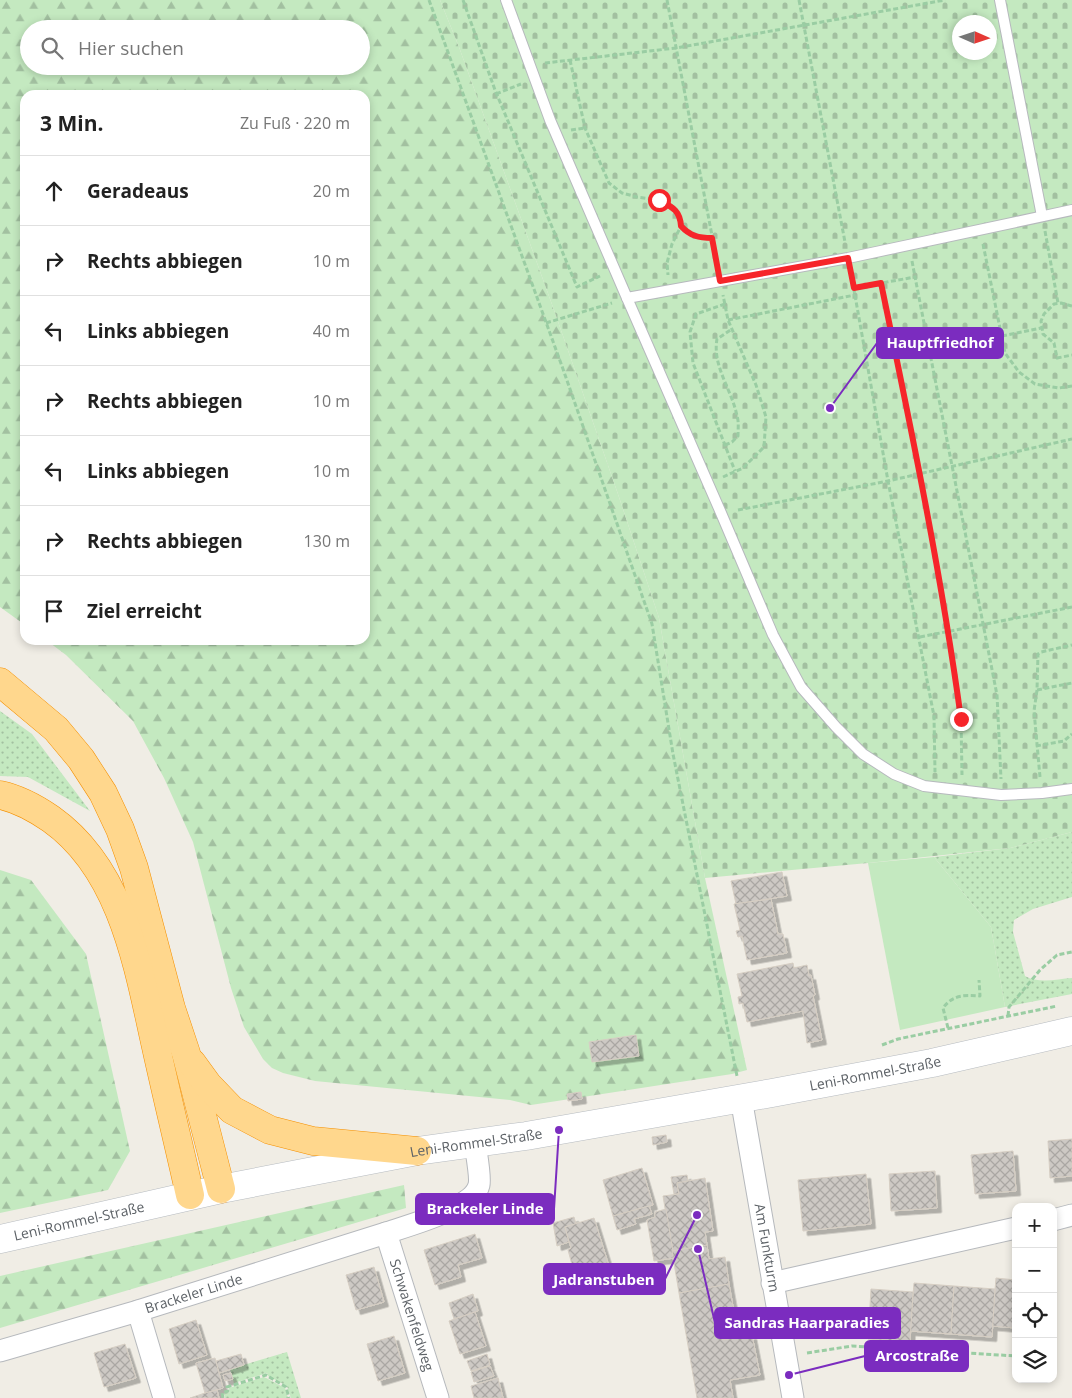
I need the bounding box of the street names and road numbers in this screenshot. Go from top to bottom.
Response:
street label: Leni-Rommel-Straße [808,1051,943,1095]
street label: Leni-Rommel-Straße [408,1123,544,1161]
street label: Leni-Rommel-Straße [12,1197,146,1245]
street label: Am Funkturm [750,1202,784,1293]
street label: Schwakenfeldweg [386,1256,439,1374]
street label: Brackeler Linde [142,1269,245,1317]

